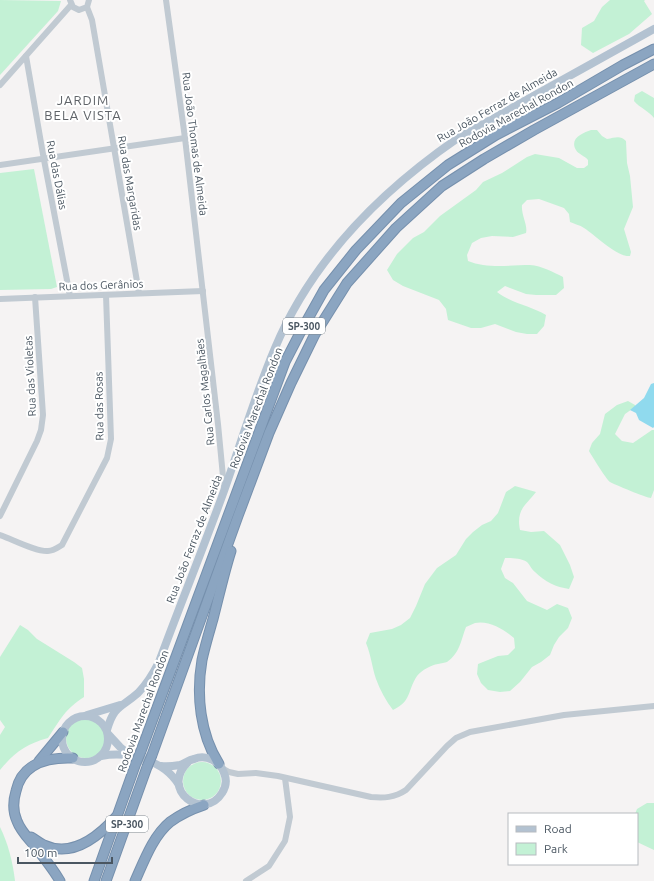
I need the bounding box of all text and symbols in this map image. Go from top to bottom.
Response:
street label: Rua João Ferraz de Almeida [435,66,559,144]
street label: Rua João Thomas de Almeida [180,72,210,216]
street label: Rodovia Marechal Rondon [457,77,575,149]
district label: JARDIM BELA VISTA [44,93,122,122]
street label: Rua das Margaridas [116,135,144,231]
street label: Rua das Dálias [44,139,70,211]
street label: Rua dos Gerânios [58,278,144,292]
road number: SP-300 [283,318,325,334]
street label: Rua das Violetas [22,335,38,417]
street label: Rua Carlos Magalhães [193,338,217,446]
street label: Rodovia Marechal Rondon [227,346,285,470]
street label: Rua das Rosas [92,371,106,441]
street label: Rua João Ferraz de Almeida [164,473,224,605]
street label: Rodovia Marechal Rondon [115,648,171,774]
legend [508,813,638,865]
road number: SP-300 [106,816,148,832]
text: Road [544,822,572,835]
scale bar [18,839,112,865]
text: Park [544,842,568,855]
text: 100 m [24,846,57,859]

